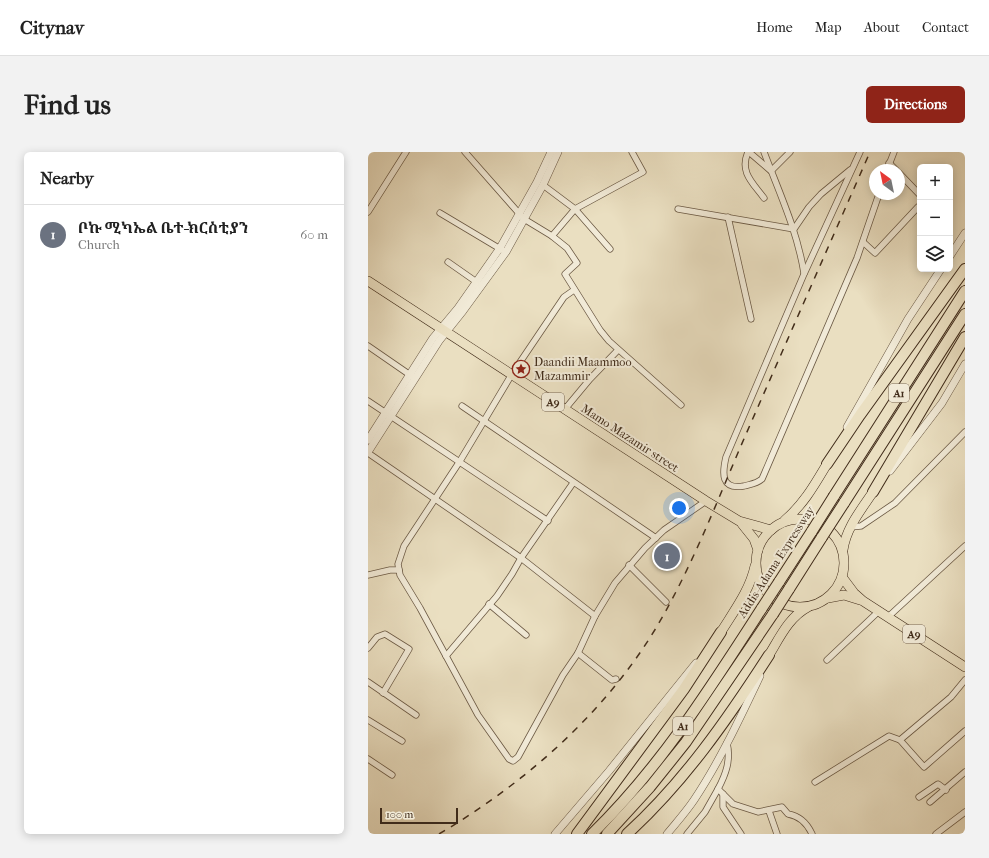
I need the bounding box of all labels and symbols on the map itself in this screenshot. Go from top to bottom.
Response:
north arrow [869,164,905,200]
place label: Daandii Maammoo Mazammir [534,355,632,383]
place icon: Daandii Maammoo Mazammir [511,359,531,379]
road number: A1 [889,384,909,402]
road number: A9 [542,393,564,411]
street label: Mamo Mazamir street [579,401,682,475]
your location [669,498,689,518]
street label: Addis-Adama Expressway [734,503,818,621]
pin: 1 [654,541,680,571]
road number: A9 [903,625,925,643]
road number: A1 [673,717,693,735]
scale bar [380,806,458,825]

